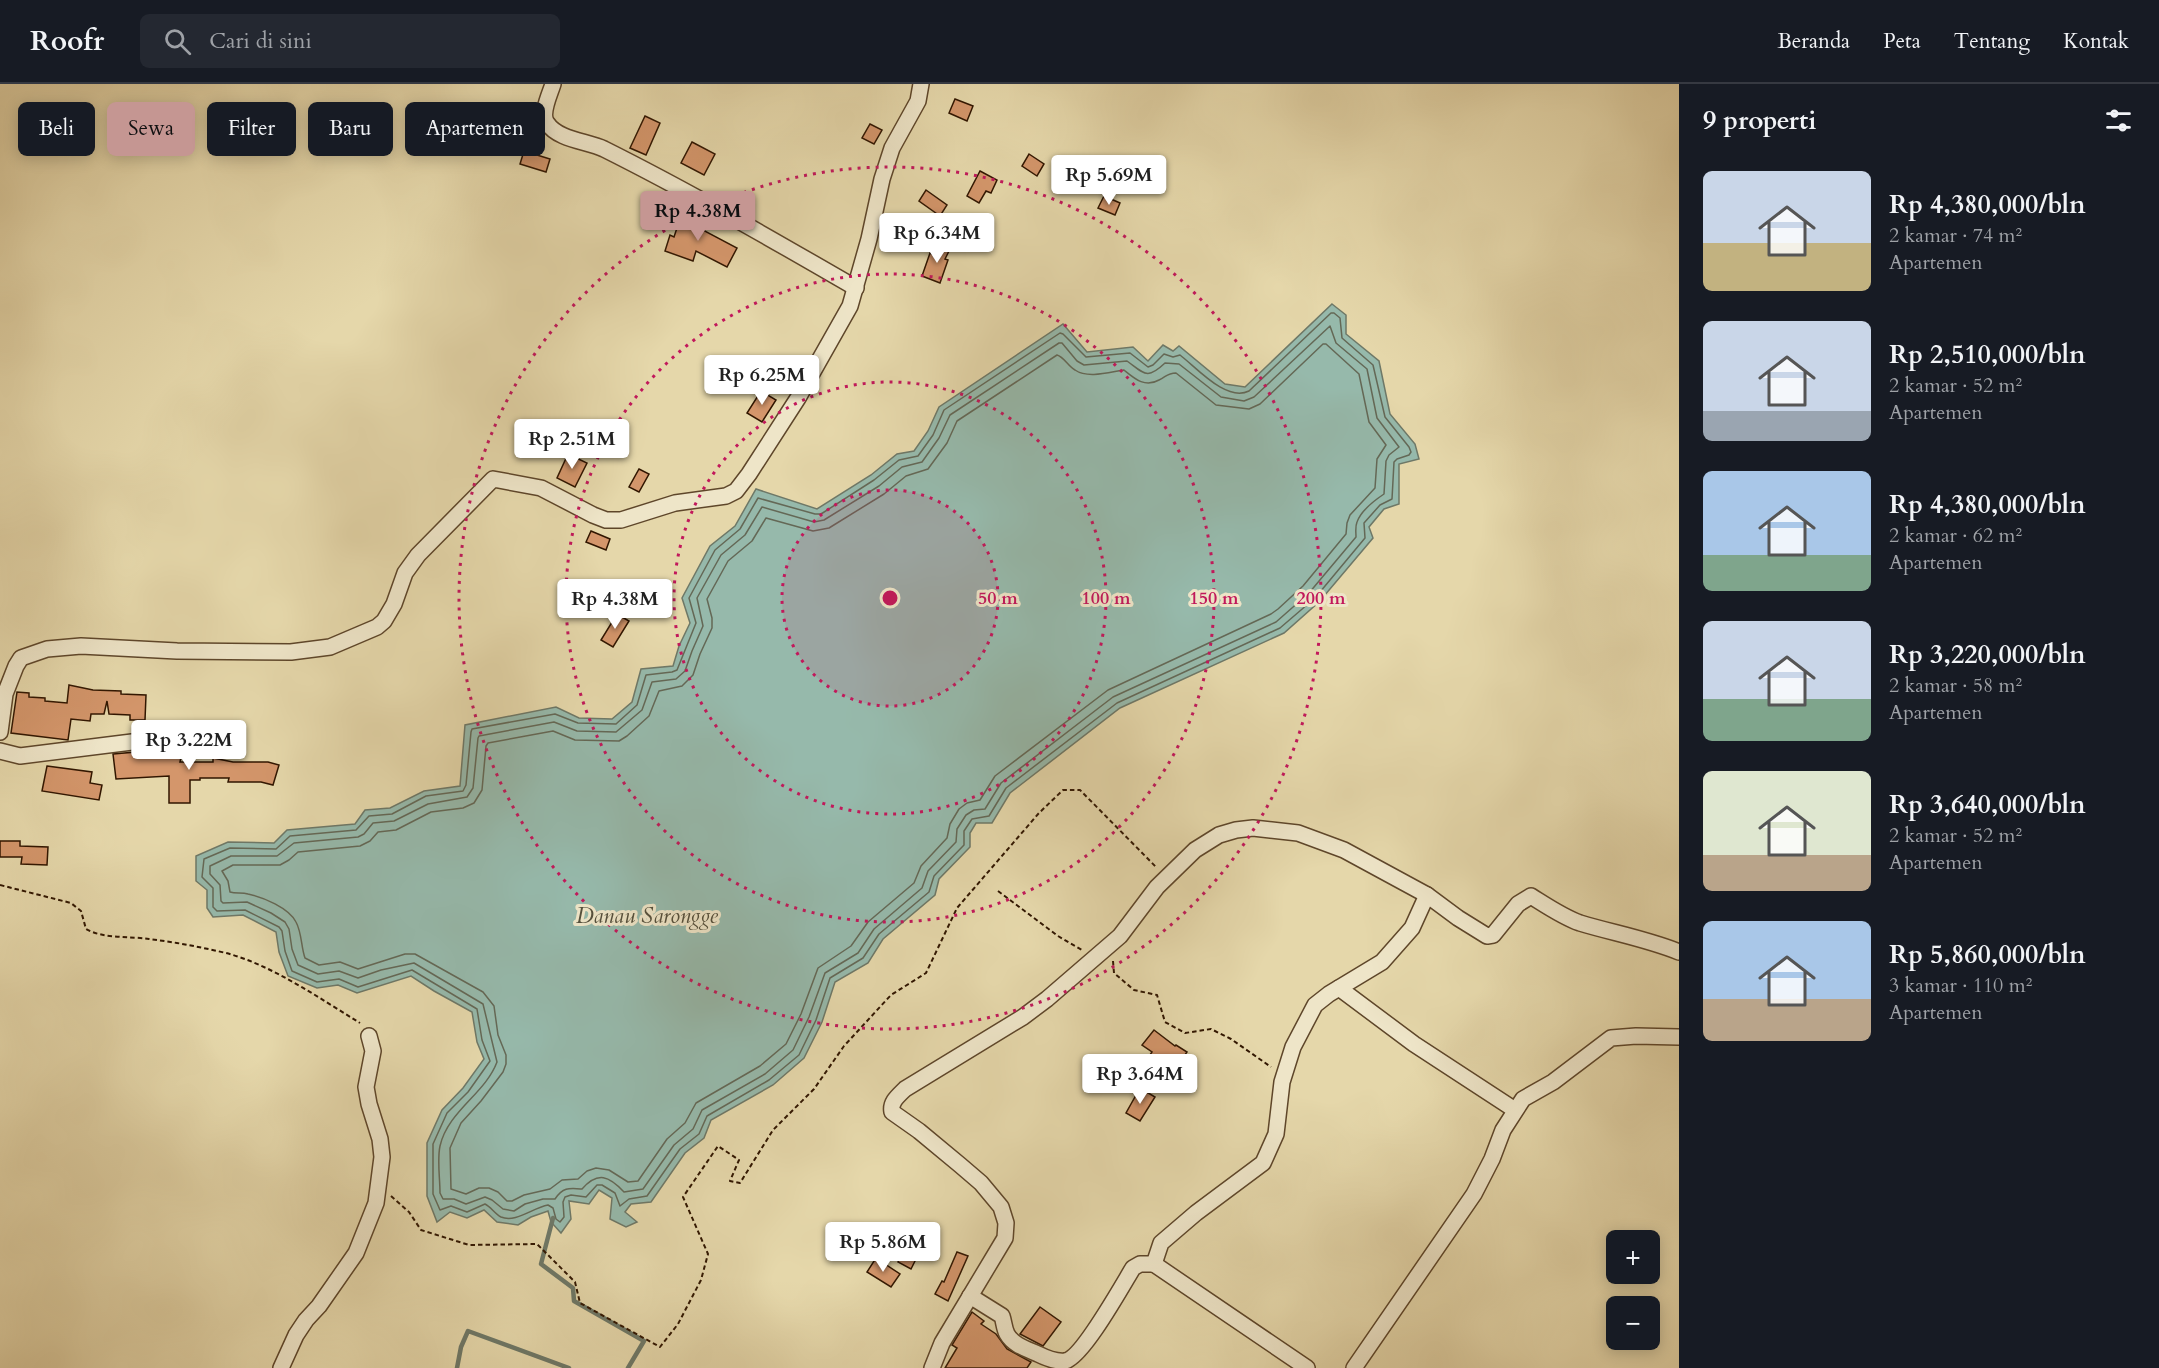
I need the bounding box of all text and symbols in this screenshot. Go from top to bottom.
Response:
search box [140,14,560,68]
text: Roofr [30,22,104,60]
icon: search [161,25,194,58]
text: Cari di sini [209,26,312,56]
text: Beranda [1777,27,1850,56]
text: Peta [1883,27,1921,56]
text: Tentang [1954,27,2030,56]
text: Kontak [2063,27,2129,56]
chip: Beli [18,102,95,156]
chip: Sewa [107,102,195,156]
chip: Filter [207,102,296,156]
chip: Baru [308,102,393,156]
chip: Apartemen [405,102,545,156]
text: 9 properti [1703,103,1816,138]
icon: filters [2102,104,2135,137]
pin: Rp 5.69M [1047,155,1171,206]
text: Rp 5.69M [1065,161,1153,188]
text: Rp 4,380,000/bln [1889,187,2086,222]
pin: Rp 4.38M [636,191,760,242]
icon: home [1751,195,1823,267]
text: Rp 4.38M [654,197,742,224]
pin: Rp 6.34M [875,213,999,264]
text: Rp 6.34M [893,219,981,246]
text: 2 kamar · 74 m² [1889,222,2022,249]
text: Apartemen [1889,249,1983,276]
text: Rp 2,510,000/bln [1889,337,2086,372]
icon: home [1751,345,1823,417]
pin: Rp 6.25M [700,355,824,406]
text: Rp 6.25M [718,361,806,388]
text: 2 kamar · 52 m² [1889,372,2022,399]
text: Apartemen [1889,399,1983,426]
pin: Rp 2.51M [510,419,634,470]
text: Rp 2.51M [528,425,616,452]
text: Rp 4,380,000/bln [1889,487,2086,522]
icon: home [1751,495,1823,567]
text: 2 kamar · 62 m² [1889,522,2022,549]
text: Apartemen [1889,549,1983,576]
pin: Rp 4.38M [553,579,677,630]
text: Rp 4.38M [571,585,659,612]
text: 50 m [978,586,1018,611]
text: 100 m [1081,586,1131,611]
text: 150 m [1189,586,1239,611]
text: 200 m [1296,586,1346,611]
centre of rings [880,588,900,608]
text: Rp 3,220,000/bln [1889,637,2086,672]
icon: home [1751,645,1823,717]
text: 2 kamar · 58 m² [1889,672,2022,699]
text: Apartemen [1889,699,1983,726]
pin: Rp 3.22M [127,720,251,771]
text: Rp 3.22M [145,726,233,753]
text: Rp 3,640,000/bln [1889,787,2086,822]
icon: home [1751,795,1823,867]
text: 2 kamar · 52 m² [1889,822,2022,849]
text: Apartemen [1889,849,1983,876]
water label: Danau Sarongge [576,901,718,931]
text: Rp 5,860,000/bln [1889,937,2086,972]
icon: home [1751,945,1823,1017]
text: 3 kamar · 110 m² [1889,972,2032,999]
text: Apartemen [1889,999,1983,1026]
pin: Rp 3.64M [1078,1054,1202,1105]
text: Rp 3.64M [1096,1060,1184,1087]
pin: Rp 5.86M [821,1222,945,1273]
text: Rp 5.86M [839,1228,927,1255]
map controls [1606,1230,1660,1350]
button: + [1606,1230,1660,1284]
button: − [1606,1296,1660,1350]

